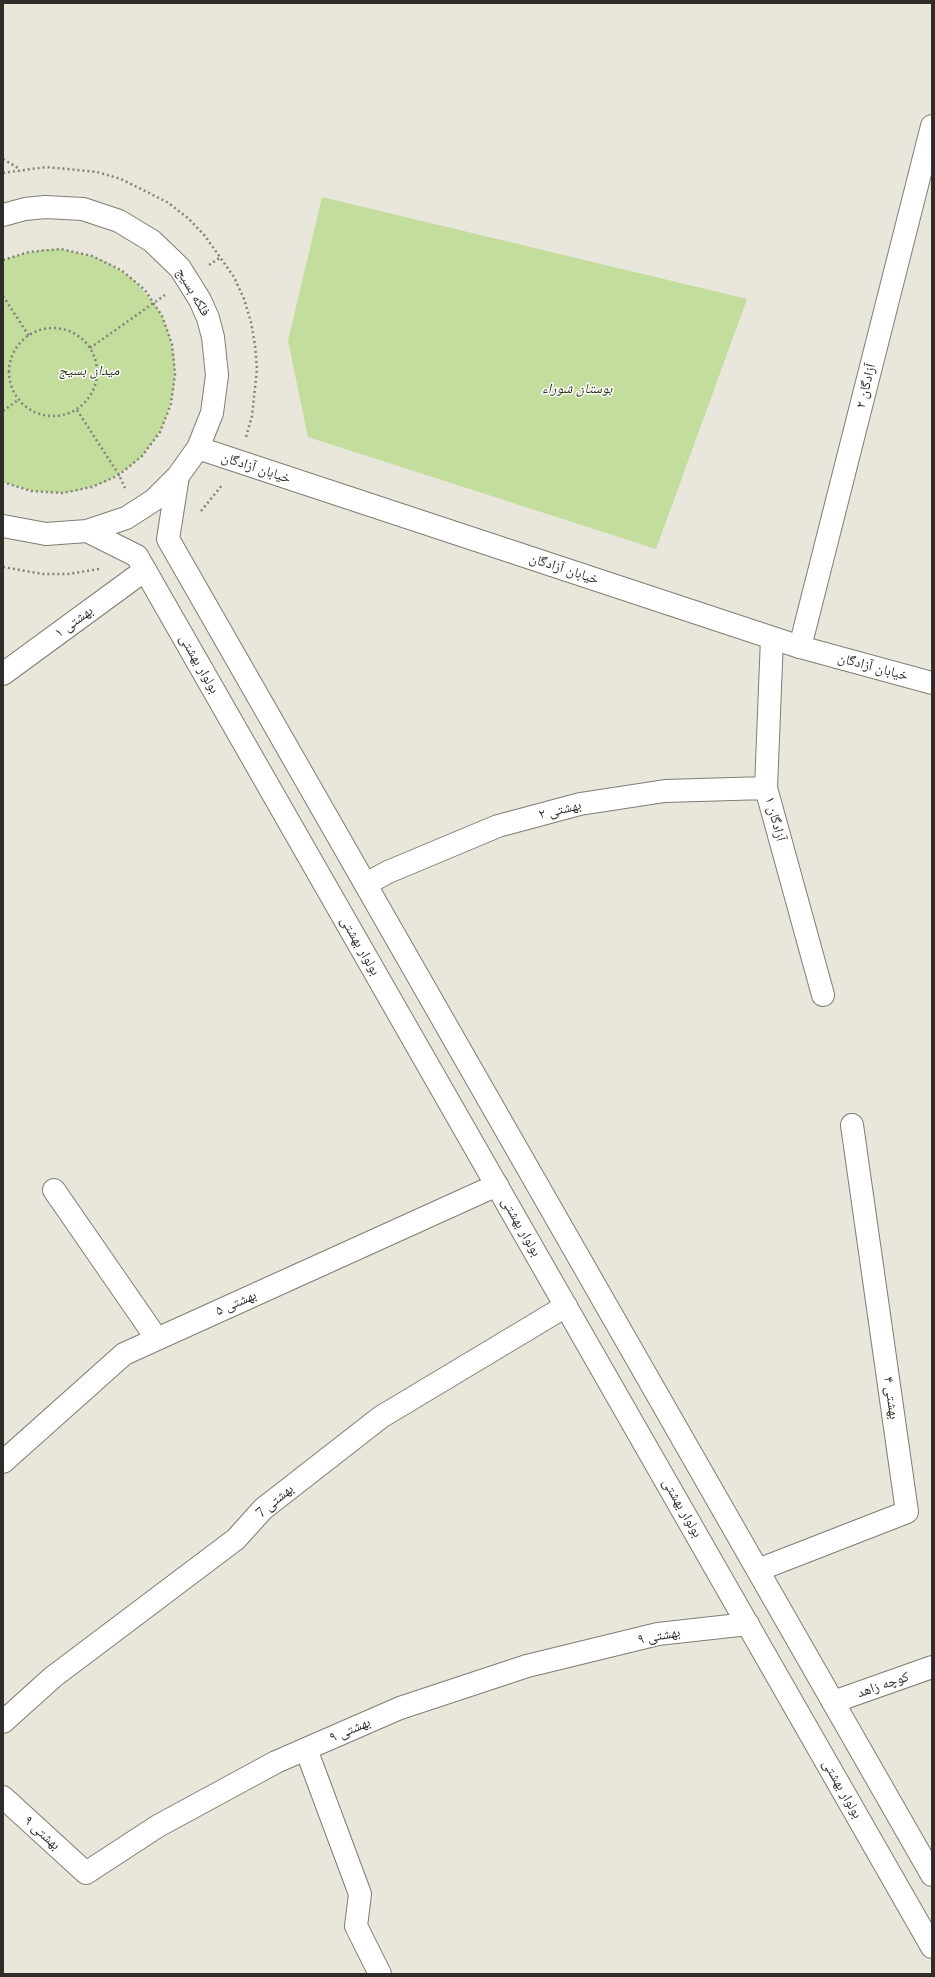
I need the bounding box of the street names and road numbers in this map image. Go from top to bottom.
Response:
street label: فلکه بسیج [172,265,214,319]
street label: آزادگان ۲ [852,362,880,410]
street label: خیابان آزادگان [219,449,293,487]
street label: خیابان آزادگان [527,550,601,588]
street label: بهشتی ۱ [52,603,96,641]
street label: بولوار بهشتی [175,631,223,697]
street label: خیابان آزادگان [836,650,910,684]
street label: آزادگان ۱ [761,795,789,843]
street label: بهشتی ۲ [537,797,583,823]
street label: بولوار بهشتی [336,913,384,979]
street label: بولوار بهشتی [497,1194,545,1260]
street label: بهشتی ۵ [213,1287,259,1319]
street label: بهشتی ۴ [880,1375,902,1421]
street label: بولوار بهشتی [658,1475,706,1541]
street label: بهشتی 7 [253,1481,297,1521]
street label: بهشتی ۹ [636,1624,682,1648]
street label: کوچه زاهد [855,1668,911,1702]
street label: بهشتی ۹ [327,1714,373,1746]
street label: بولوار بهشتی [818,1756,866,1822]
street label: بهشتی ۹ [20,1812,64,1854]

